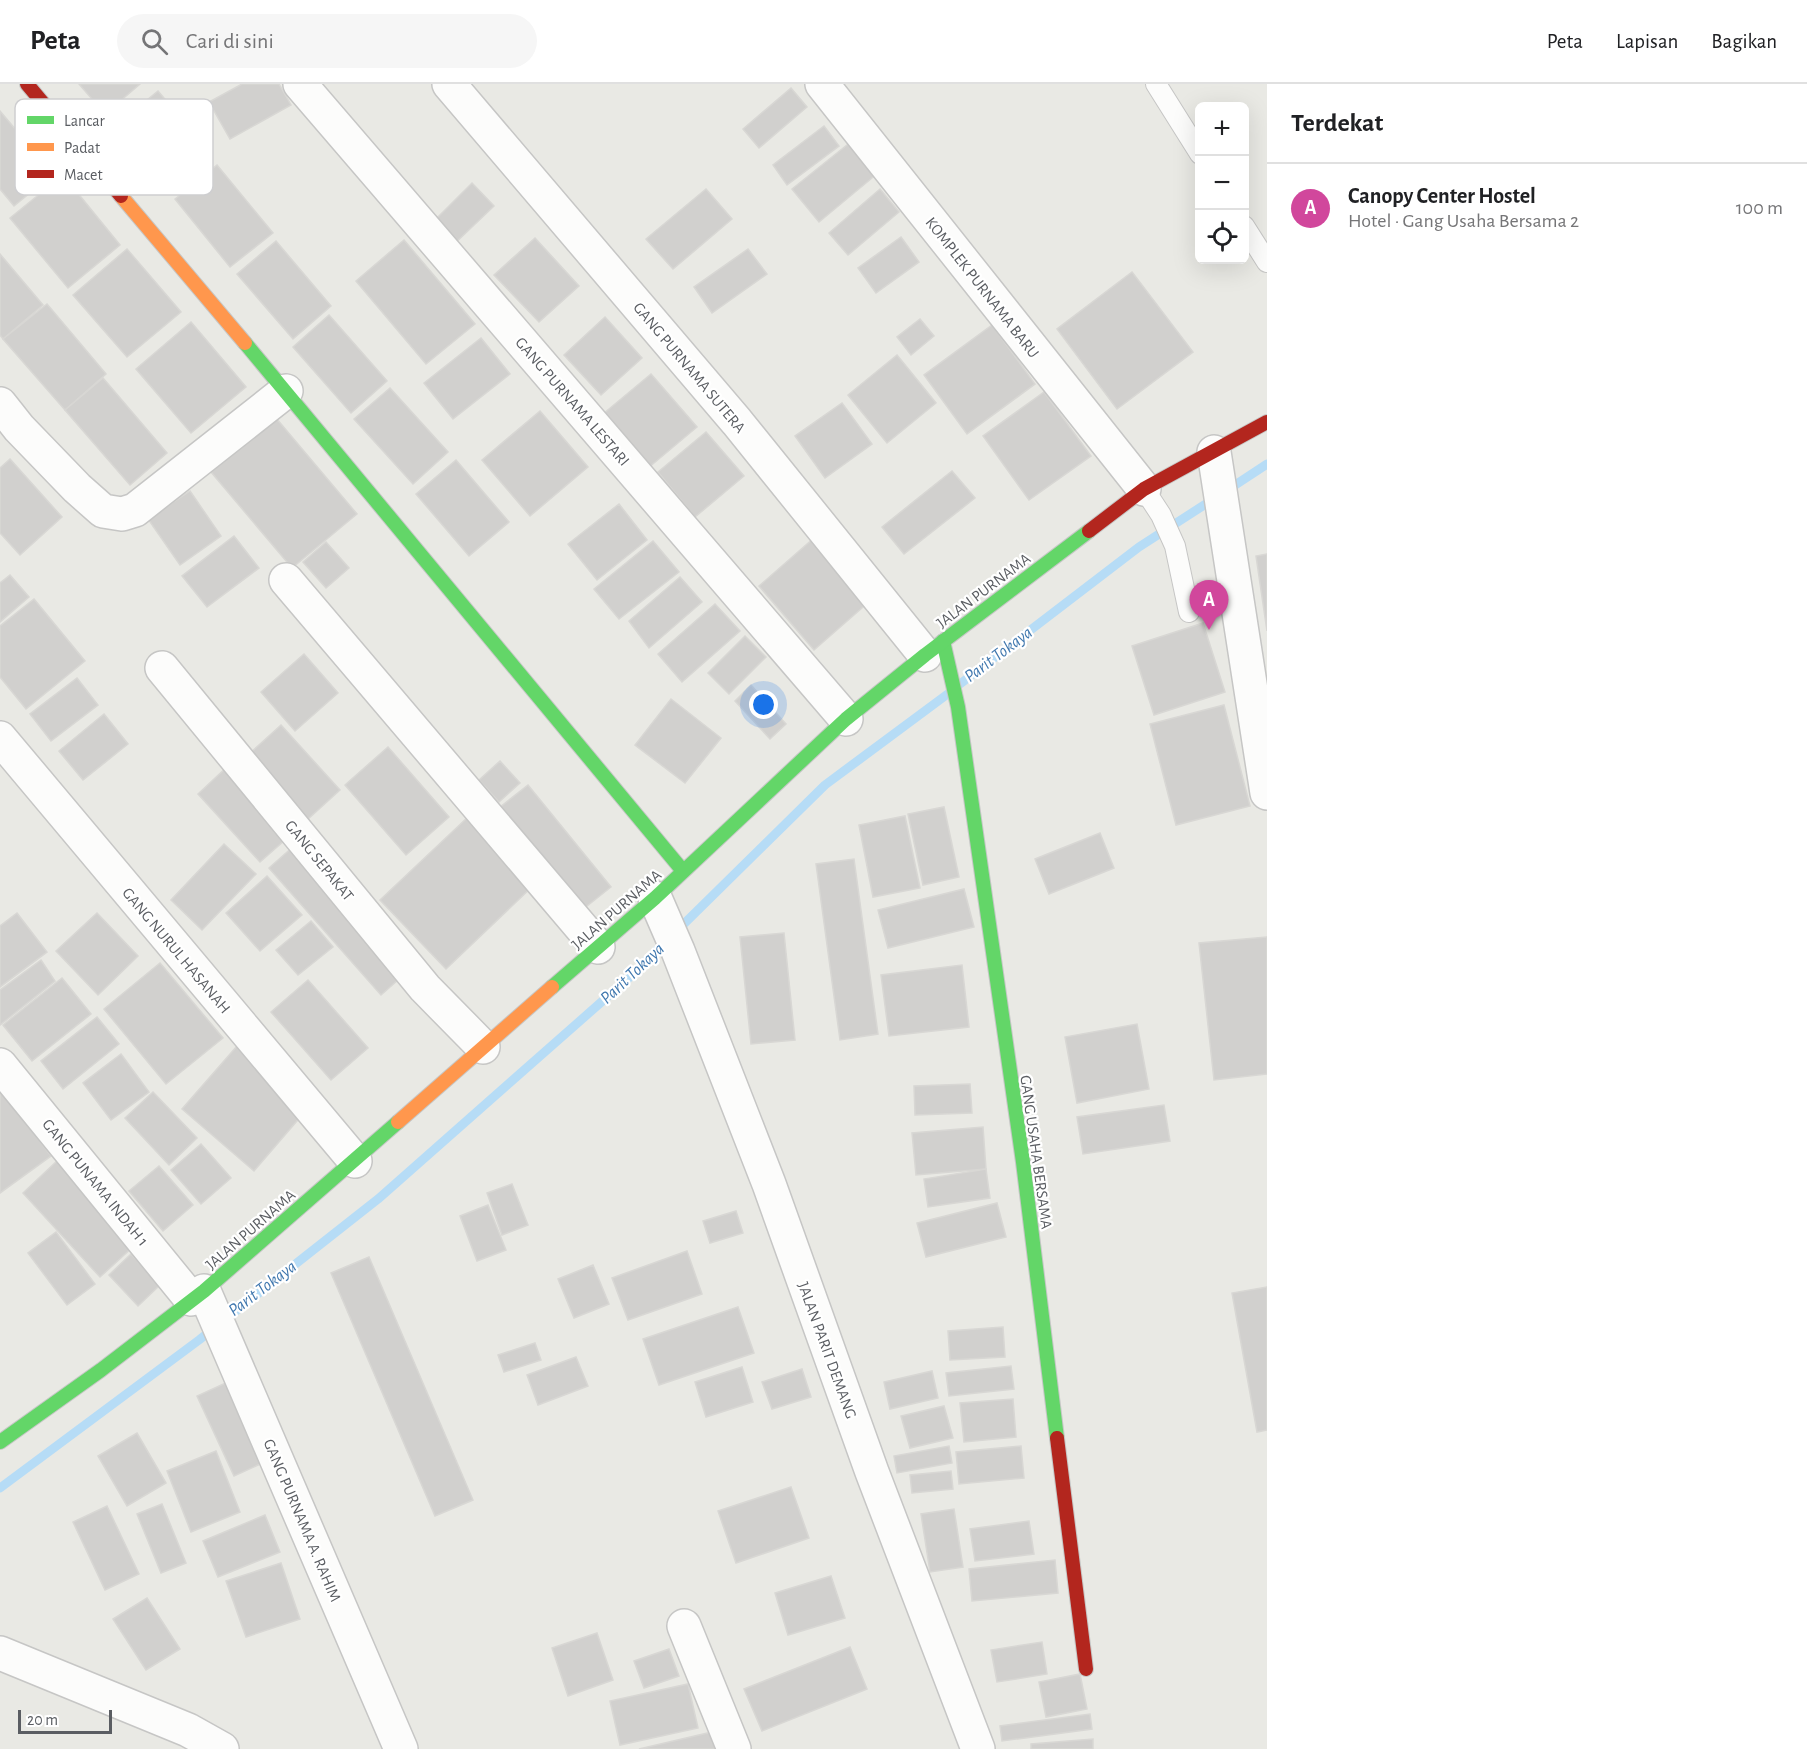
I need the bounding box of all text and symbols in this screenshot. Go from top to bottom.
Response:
search box [117,14,537,68]
icon: search [138,25,171,58]
text: Peta [30,27,81,55]
text: Cari di sini [186,30,274,52]
text: Peta [1547,31,1583,52]
text: Lapisan [1616,31,1678,52]
text: Bagikan [1711,31,1777,52]
legend [15,99,213,195]
map controls [1195,102,1249,264]
button: + [1195,102,1249,156]
text: Terdekat [1291,110,1383,136]
text: Lancar [64,113,105,129]
text: Padat [64,140,100,156]
button: − [1195,156,1249,210]
text: Macet [64,167,102,183]
text: Canopy Center Hostel [1348,185,1536,207]
text: A [1305,198,1317,218]
text: 100 m [1736,198,1783,218]
button: locate [1195,210,1249,264]
text: Hotel · Gang Usaha Bersama 2 [1348,211,1579,231]
street label: KOMPLEK PURNAMA BARU [922,214,1042,361]
street label: GANG PURNAMA SUTERA [630,299,748,436]
street label: GANG PURNAMA LESTARI [512,334,632,469]
street label: JALAN PURNAMA [934,550,1034,631]
pin: A [1190,580,1228,630]
water label: Parit Tokaya [961,623,1036,686]
your location [749,690,778,719]
street label: GANG SEPAKAT [282,817,357,904]
street label: JALAN PURNAMA [569,867,665,953]
street label: GANG NURUL HASANAH [119,885,233,1017]
water label: Parit Tokaya [597,940,668,1008]
street label: GANG USAHA BERSAMA [1017,1074,1055,1230]
street label: GANG PUNAMA INDAH 1 [39,1116,151,1249]
street label: JALAN PURNAMA [203,1187,299,1273]
water label: Parit Tokaya [225,1257,300,1320]
street label: JALAN PARIT DEMANG [795,1280,859,1421]
street label: GANG PURNAMA A. RAHIM [260,1437,344,1604]
scale bar [18,1707,112,1734]
text: 20 m [27,1712,58,1728]

